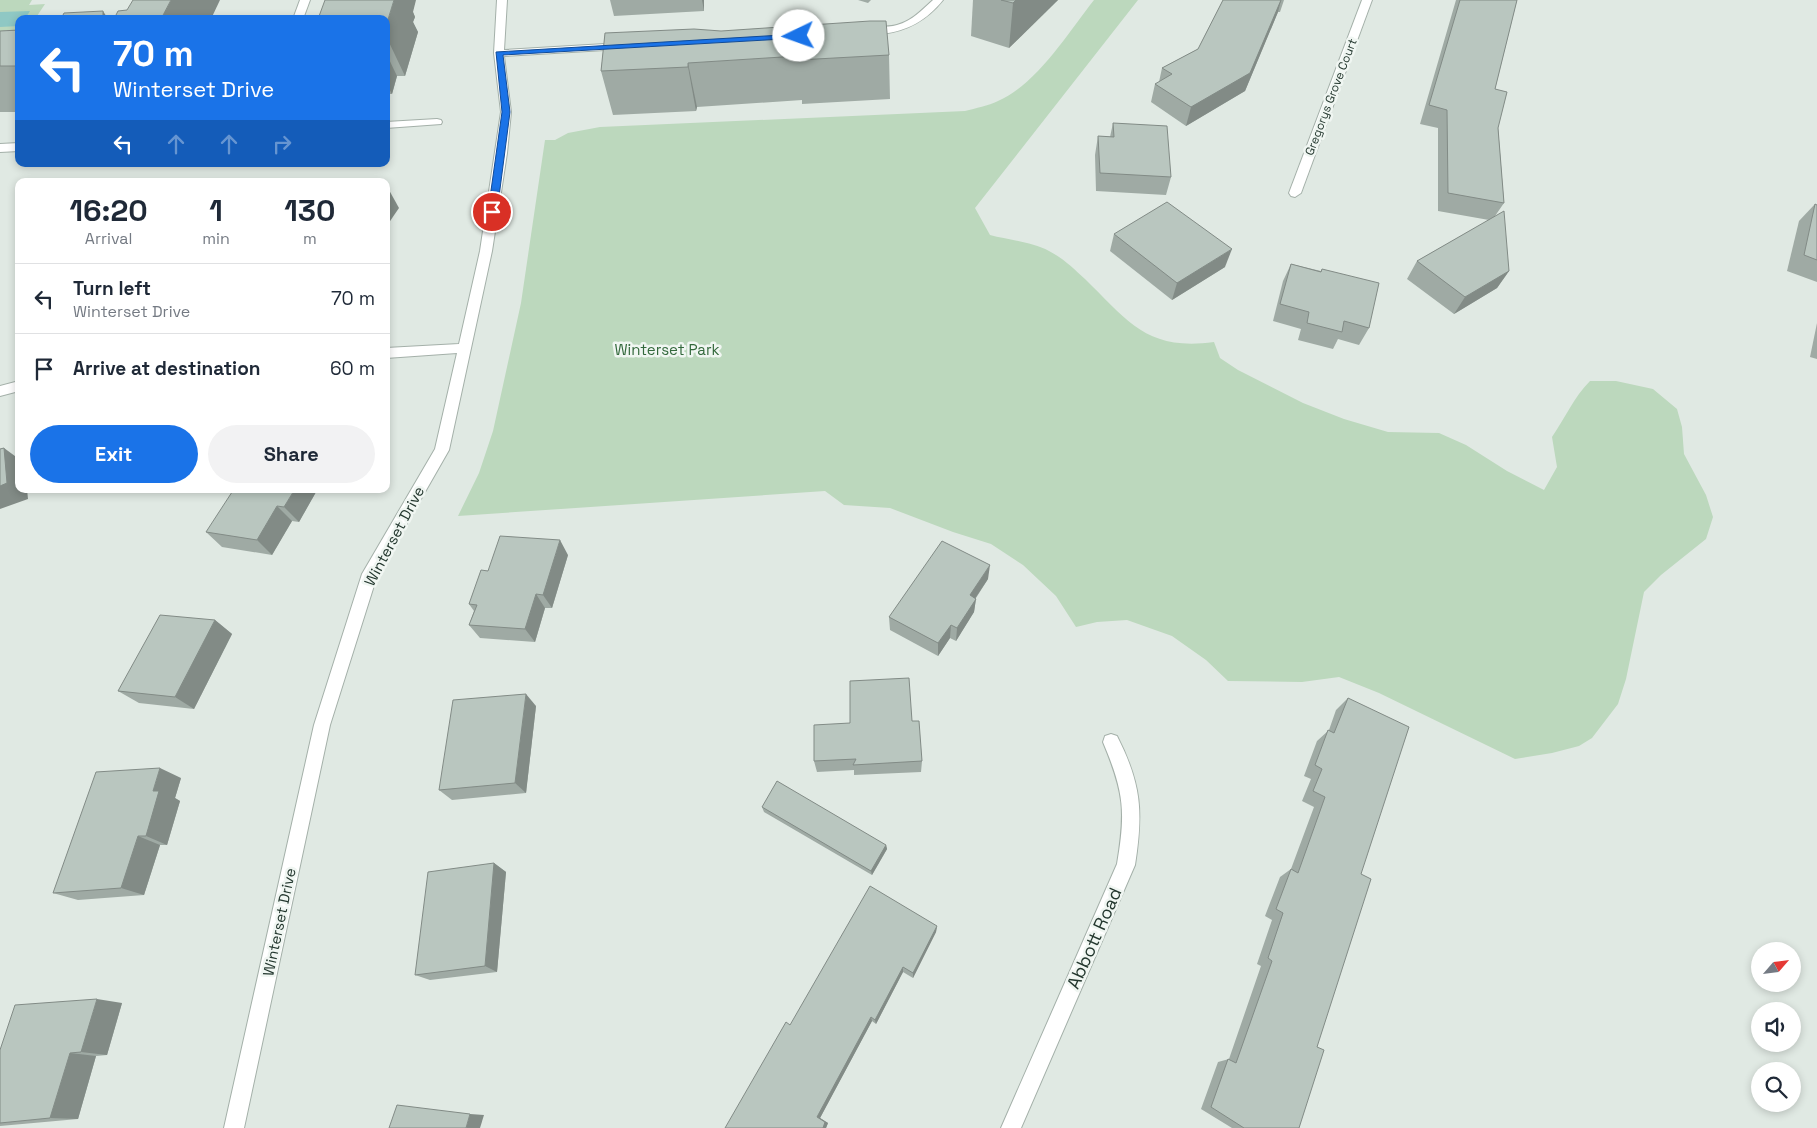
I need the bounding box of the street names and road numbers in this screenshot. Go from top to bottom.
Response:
street label: Gregorys Grove Court [1301,36,1361,158]
street label: Winterset Drive [360,483,428,589]
street label: Winterset Drive [258,866,300,978]
street label: Abbott Road [1061,884,1127,992]

